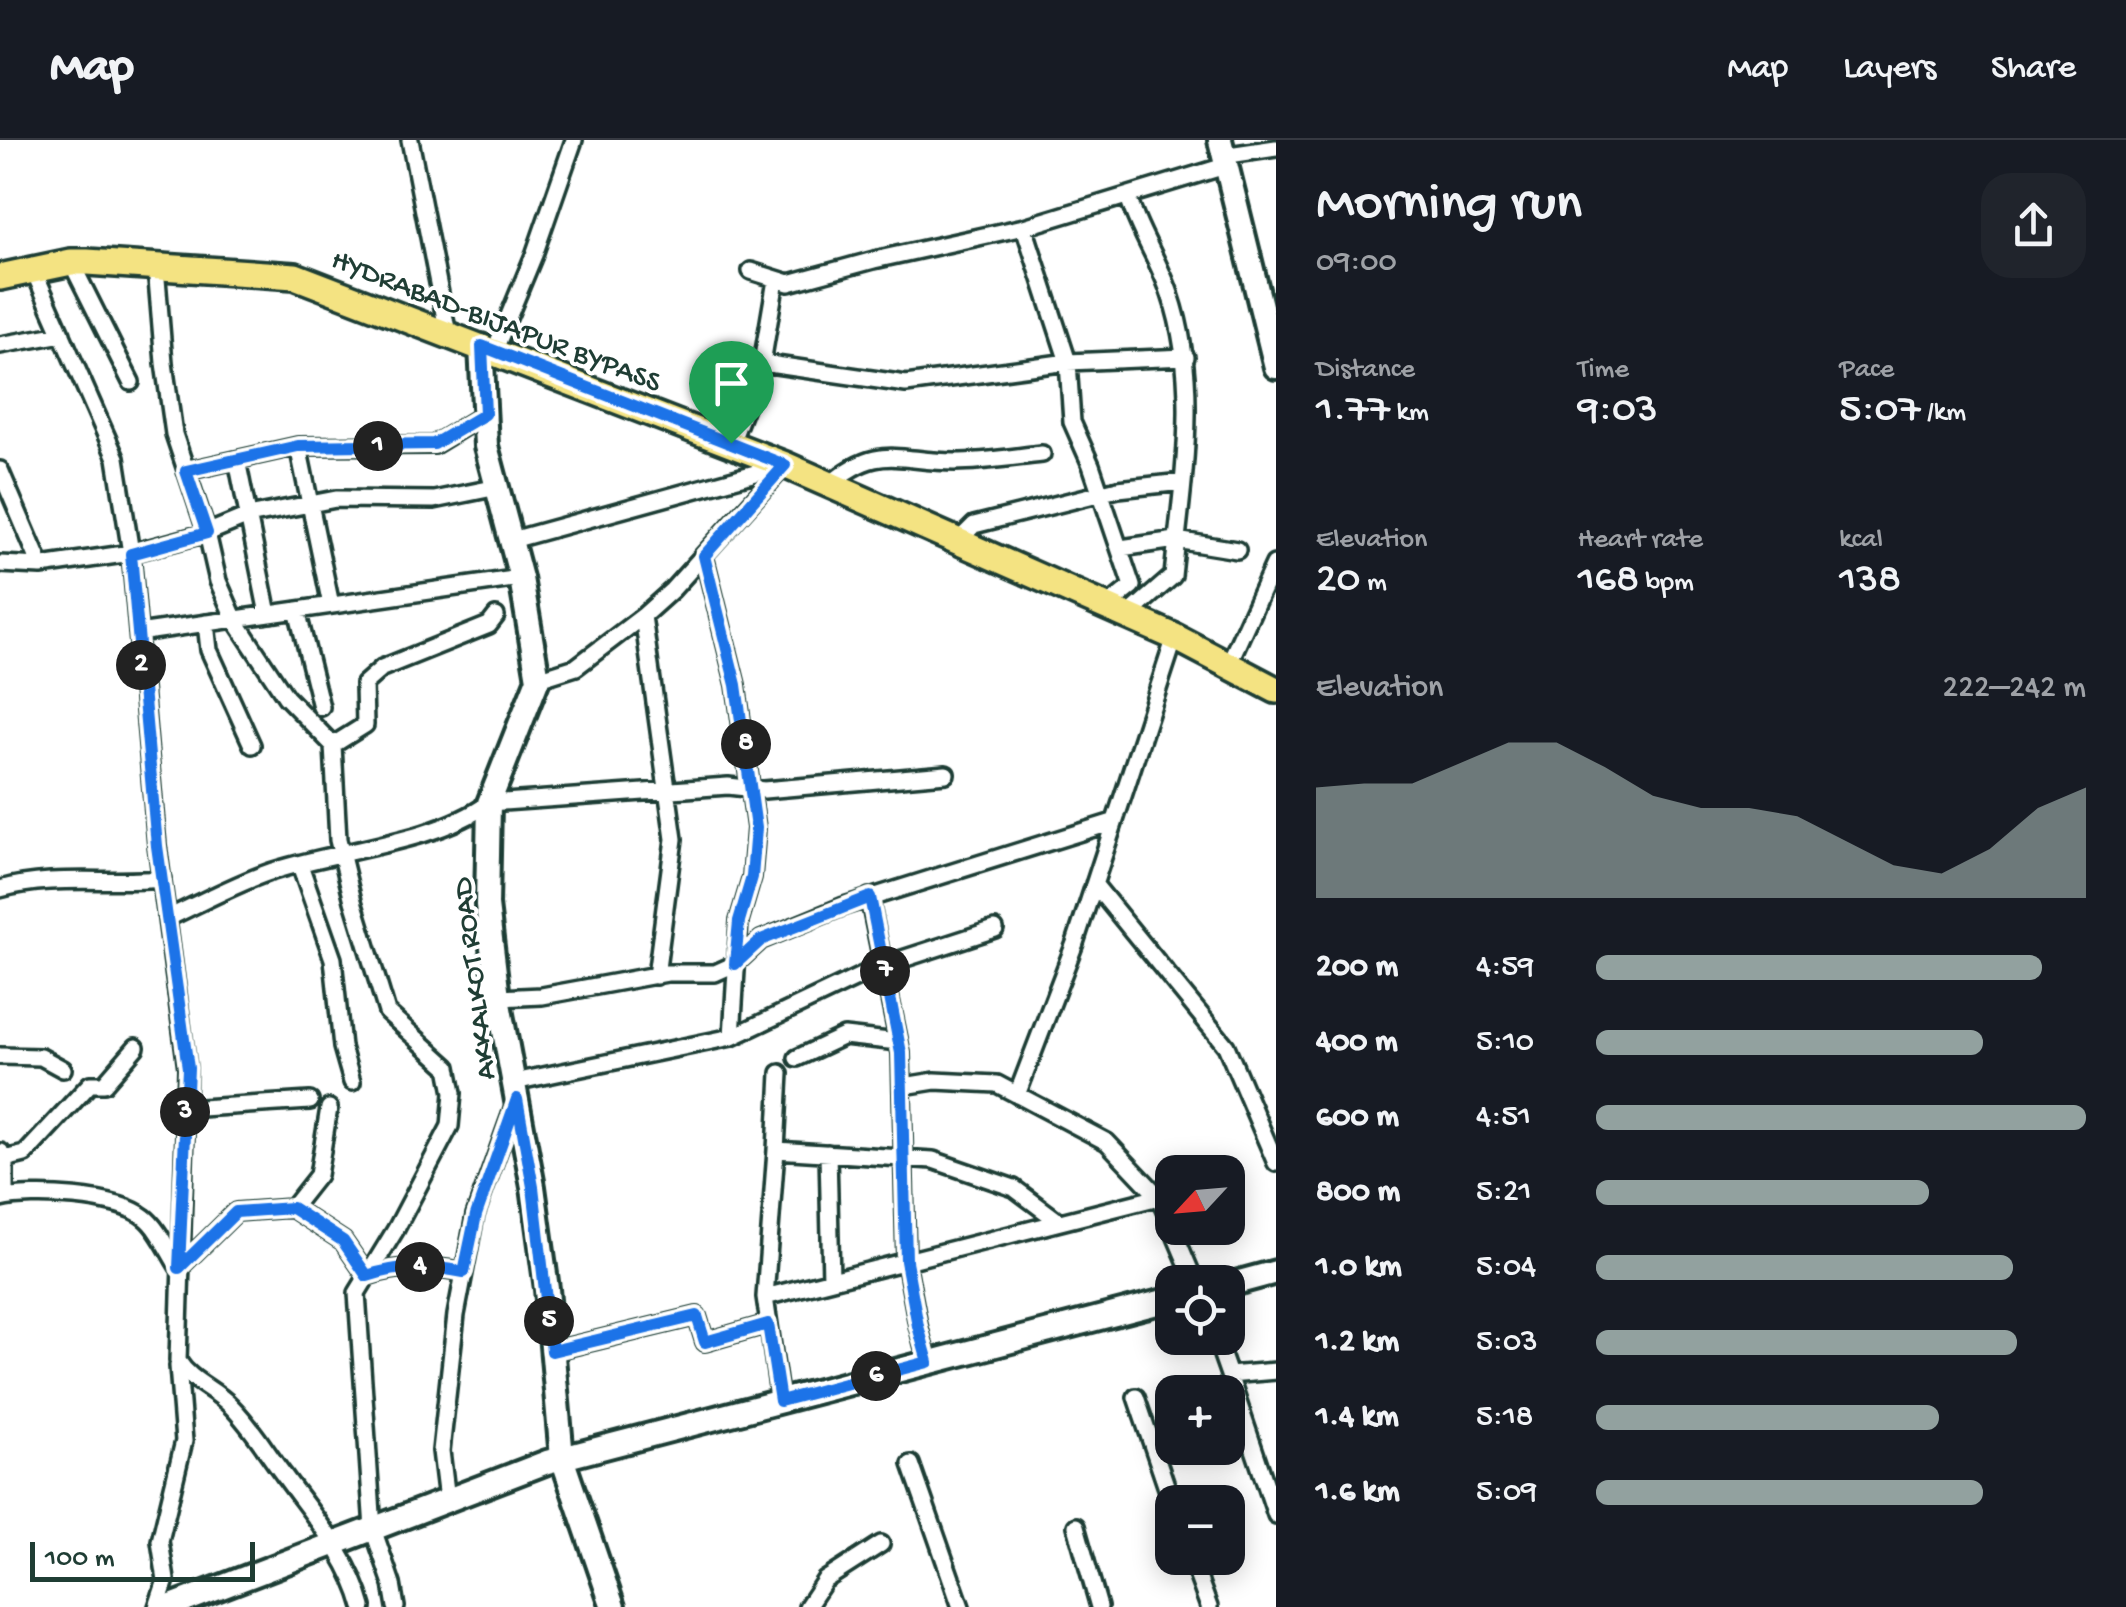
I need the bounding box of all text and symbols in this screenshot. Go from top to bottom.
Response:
text: Map [50,41,134,98]
text: Map [1727,49,1788,90]
text: Layers [1843,49,1936,90]
text: Share [1991,49,2076,90]
button: share [1981,173,2086,278]
text: Morning run [1316,174,1582,238]
street label: HYDRABAD-BIJAPUR BYPASS [326,244,665,402]
text: 09:00 [1316,244,1397,282]
pin [689,341,774,444]
text: Distance [1316,354,1415,387]
text: Time [1578,354,1629,387]
text: Pace [1839,354,1894,387]
icon: arrive [704,356,759,411]
text: 1.77 [1316,387,1390,436]
text: 9:03 [1578,387,1658,436]
text: 5:07 [1839,387,1920,436]
text: km [1390,397,1429,430]
text: /km [1920,397,1966,430]
pin: 1 [353,421,403,471]
text: 1 [372,429,384,462]
text: Elevation [1316,524,1427,557]
text: Heart rate [1578,524,1703,557]
text: kcal [1839,524,1883,557]
text: 20 [1316,557,1360,606]
text: 168 [1578,557,1639,606]
text: 138 [1839,557,1901,606]
text: m [1360,567,1387,600]
text: bpm [1639,567,1694,600]
pin: 2 [116,640,166,690]
text: 2 [134,648,148,681]
text: Elevation [1316,670,1443,708]
text: 222–242 m [1943,670,2086,708]
pin: 8 [721,719,771,769]
text: 8 [738,727,754,760]
street label: AKKALKOT ROAD [447,875,506,1082]
pin: 7 [860,946,910,996]
text: 200 m [1316,949,1398,987]
text: 4:59 [1476,949,1534,987]
text: 7 [878,954,892,987]
text: 400 m [1316,1024,1398,1062]
text: 5:10 [1476,1024,1534,1062]
pin: 3 [160,1087,210,1137]
text: 3 [178,1095,192,1128]
text: 600 m [1316,1099,1399,1137]
text: 4:51 [1476,1099,1531,1137]
north arrow [1155,1155,1245,1245]
map controls [1155,1155,1245,1575]
text: 800 m [1316,1174,1400,1212]
text: 5:21 [1476,1174,1531,1212]
pin: 4 [395,1242,445,1292]
text: 1.0 km [1316,1249,1402,1287]
text: 5:04 [1476,1249,1536,1287]
text: 4 [413,1250,427,1283]
button: locate [1155,1265,1245,1355]
pin: 5 [524,1296,574,1346]
text: 5 [542,1304,556,1337]
text: 1.2 km [1316,1324,1399,1362]
text: 5:03 [1476,1324,1538,1362]
pin: 6 [851,1351,901,1401]
text: 6 [869,1359,883,1392]
button: + [1155,1375,1245,1465]
text: 1.4 km [1316,1399,1399,1437]
text: 5:18 [1476,1399,1533,1437]
text: 1.6 km [1316,1474,1400,1512]
text: 5:09 [1476,1474,1537,1512]
button: − [1155,1485,1245,1575]
scale bar [30,1537,255,1582]
text: 100 m [45,1543,115,1576]

